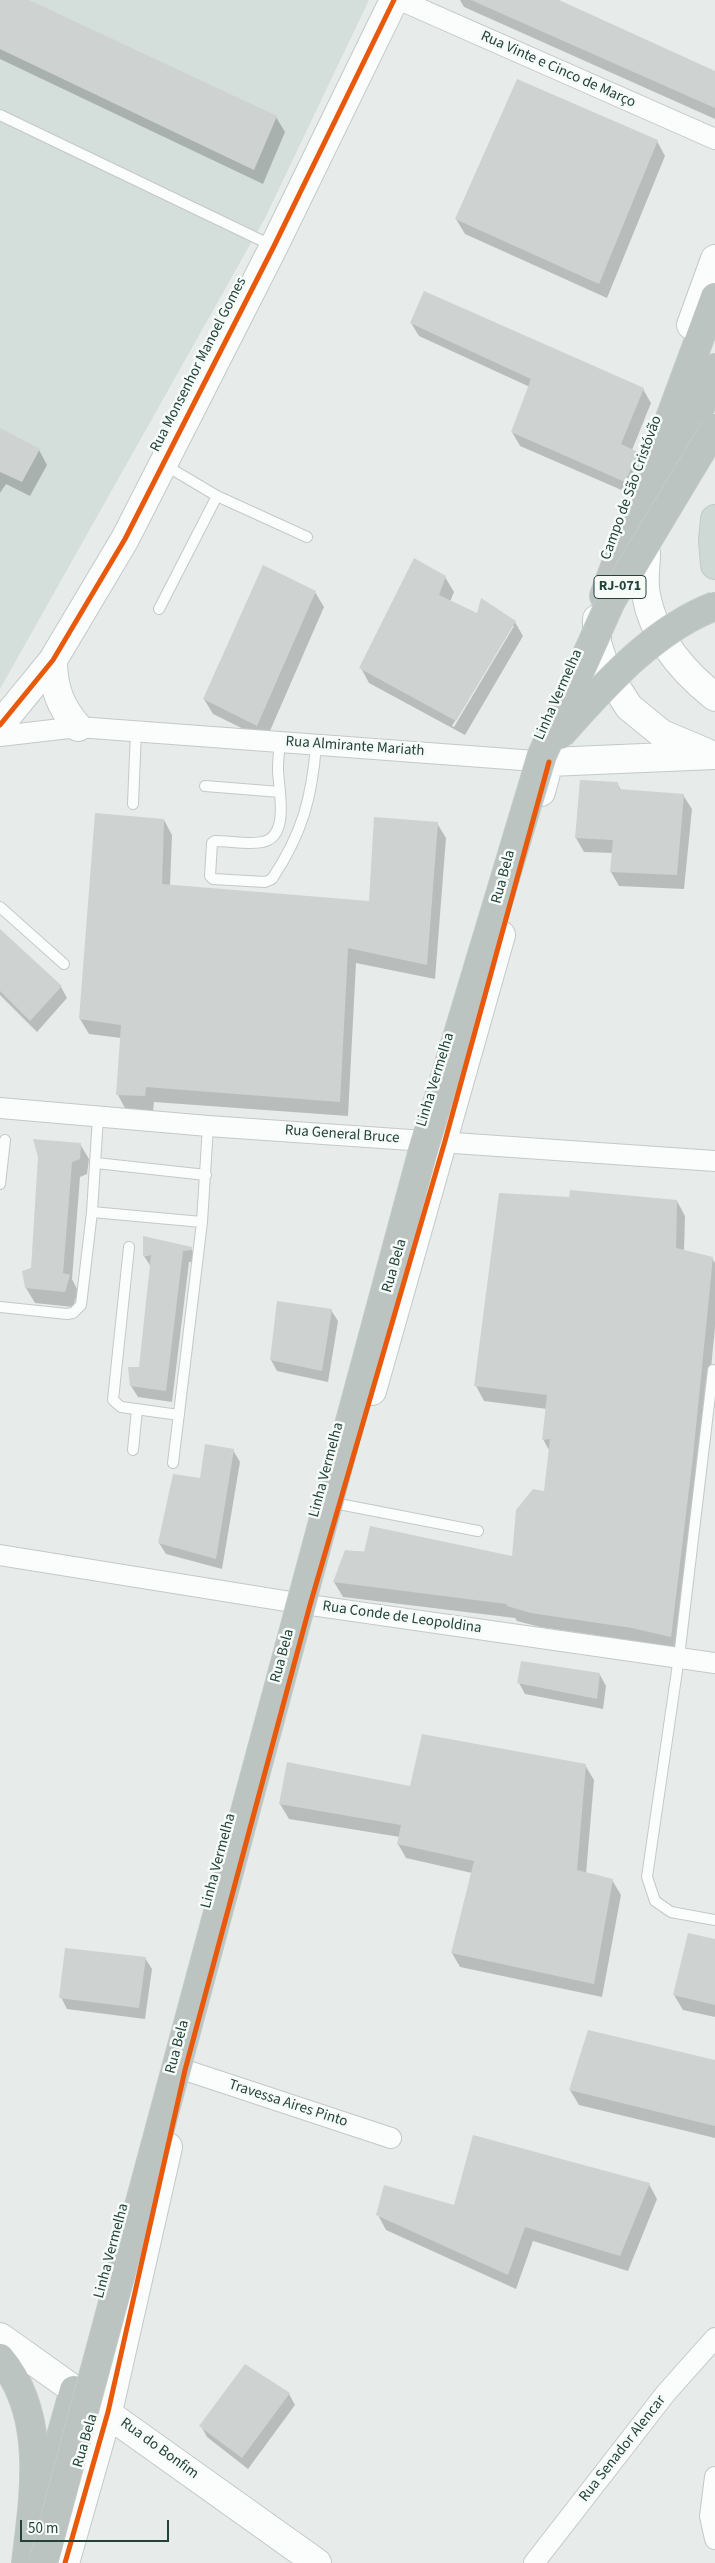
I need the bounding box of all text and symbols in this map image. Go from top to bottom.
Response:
street label: Rua Vinte e Cinco de Março [478,28,638,112]
street label: Rua Monsenhor Manoel Gomes [147,275,251,455]
street label: Campo de São Cristóvão [598,413,666,563]
road number: RJ-071 [594,576,646,598]
street label: Linha Vermelha [531,647,587,743]
street label: Rua Almirante Mariath [285,733,425,761]
street label: Rua Bela [488,848,520,906]
street label: Linha Vermelha [413,1031,459,1129]
street label: Rua General Bruce [284,1122,400,1148]
street label: Rua Bela [379,1237,411,1295]
street label: Linha Vermelha [306,1421,348,1519]
street label: Rua Conde de Leopoldina [321,1598,483,1638]
street label: Rua Bela [267,1627,299,1685]
street label: Linha Vermelha [198,1812,240,1910]
street label: Rua Bela [162,2018,194,2076]
street label: Travessa Aires Pinto [226,2076,350,2132]
street label: Linha Vermelha [91,2202,133,2300]
street label: Rua Senador Alencar [576,2392,670,2506]
street label: Rua Bela [70,2412,102,2470]
street label: Rua do Bonfim [116,2415,202,2483]
scale bar [22,2510,171,2542]
text: 50 m [28,2518,58,2539]

